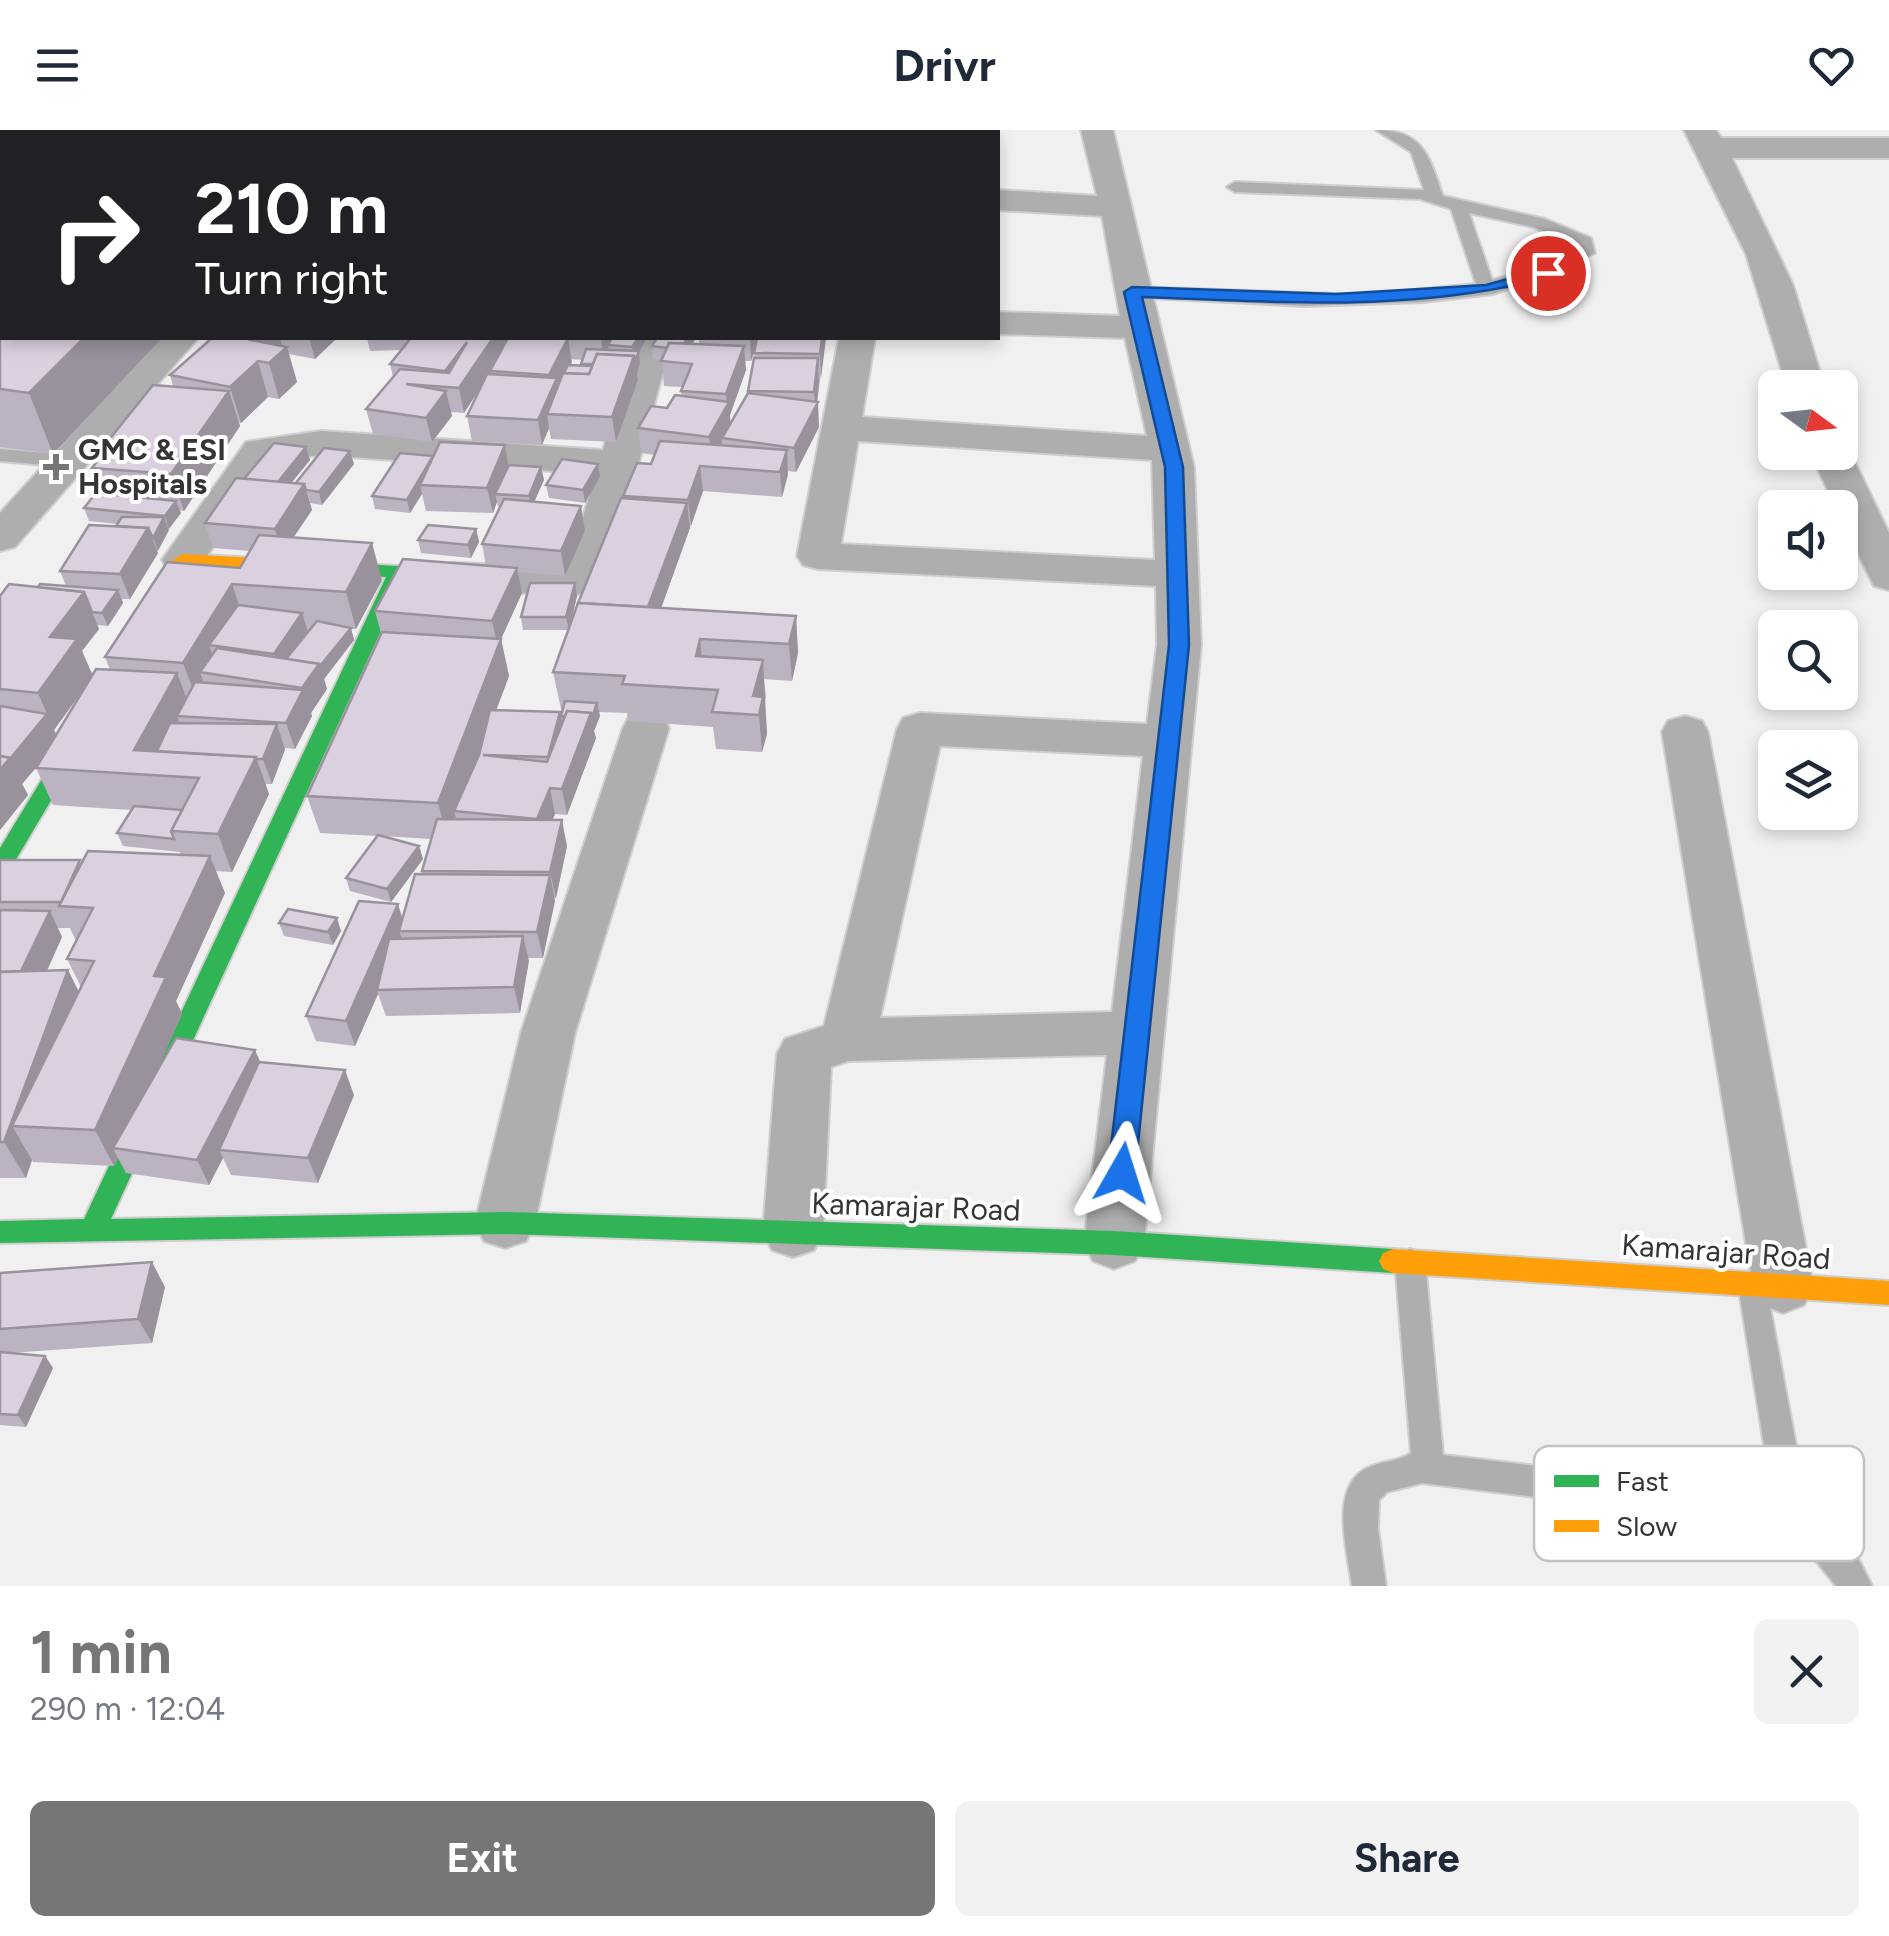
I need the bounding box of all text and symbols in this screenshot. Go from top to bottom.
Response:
icon: menu [30,38,85,93]
text: Drivr [893,38,996,92]
icon: heart [1804,38,1859,93]
text: 210 m [195,166,388,251]
icon: right [30,170,160,300]
pin [1506,231,1591,316]
icon: arrive [1521,246,1576,301]
text: Turn right [195,251,388,305]
north arrow [1758,370,1858,470]
map controls [1758,370,1858,830]
place label: GMC & ESI Hospitals [78,431,226,502]
marker: GMC & ESI Hospitals [43,454,69,480]
button: sound [1758,490,1858,590]
button: search [1758,610,1858,710]
button: layers [1758,730,1858,830]
position arrow [1070,1121,1174,1225]
street label: Kamarajar Road [811,1184,1021,1229]
street label: Kamarajar Road [1620,1226,1832,1277]
legend [1534,1446,1864,1561]
text: Fast [1616,1464,1669,1498]
text: Slow [1616,1509,1677,1543]
text: 1 min [30,1616,172,1688]
button: close [1754,1619,1859,1724]
text: 290 m · 12:04 [30,1690,225,1728]
button: Exit [30,1801,935,1916]
button: Share [955,1801,1859,1916]

